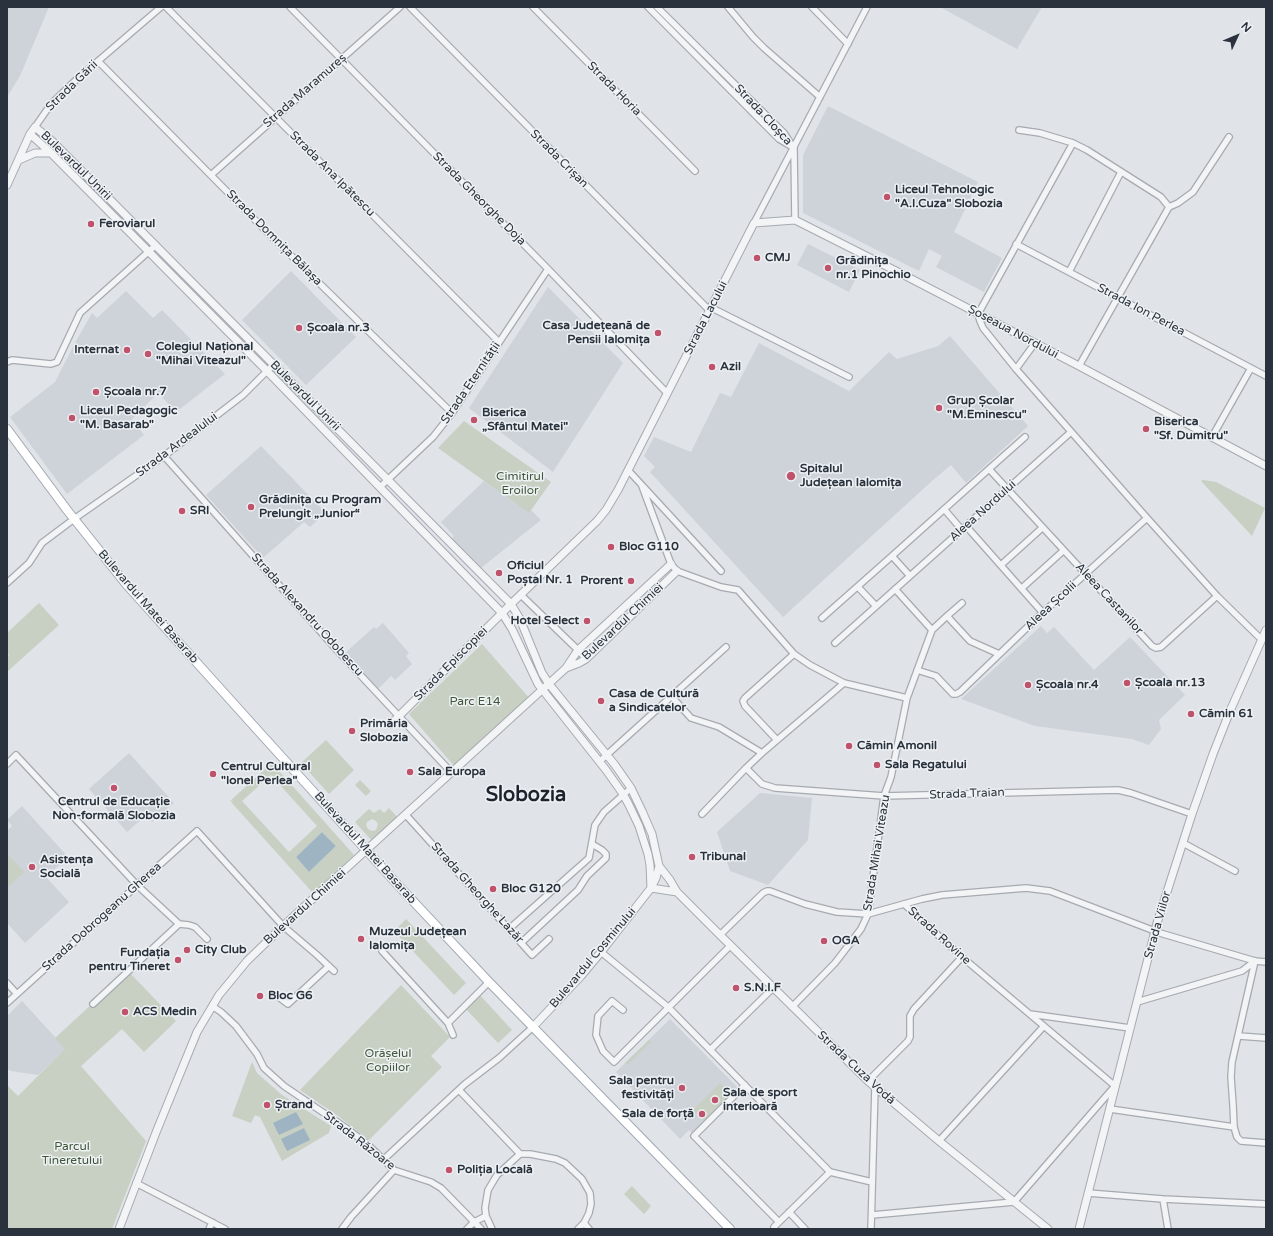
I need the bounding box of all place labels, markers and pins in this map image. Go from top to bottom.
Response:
place label: Liceul Tehnologic "A.I.Cuza" Slobozia [895,183,1003,211]
marker: Liceul Tehnologic "A.I.Cuza" Slobozia [882,192,892,202]
place label: Feroviarul [99,217,155,231]
marker: Feroviarul [86,219,96,229]
place label: CMJ [765,251,791,265]
marker: CMJ [752,253,762,263]
place label: Grădinița nr.1 Pinochio [836,254,911,282]
marker: Grădinița nr.1 Pinochio [823,263,833,273]
place label: Casa Județeană de Pensii Ialomița [542,319,650,347]
place label: Școala nr.3 [307,321,370,335]
marker: Școala nr.3 [294,323,304,333]
marker: Casa Județeană de Pensii Ialomița [653,328,663,338]
place label: Colegiul Național "Mihai Viteazul" [156,340,253,368]
place label: Internat [74,343,119,357]
marker: Internat [122,345,132,355]
marker: Colegiul Național "Mihai Viteazul" [143,349,153,359]
place label: Azil [720,360,741,374]
marker: Azil [707,362,717,372]
place label: Școala nr.7 [104,385,167,399]
marker: Școala nr.7 [91,387,101,397]
place label: Grup Școlar "M.Eminescu" [947,394,1027,422]
marker: Grup Școlar "M.Eminescu" [934,403,944,413]
place label: Liceul Pedagogic "M. Basarab" [80,404,177,432]
place label: Biserica „Sfântul Matei" [482,406,568,434]
marker: Liceul Pedagogic "M. Basarab" [67,413,77,423]
marker: Biserica „Sfântul Matei" [469,415,479,425]
place label: Biserica "Sf. Dumitru" [1154,415,1228,443]
marker: Biserica "Sf. Dumitru" [1141,424,1151,434]
place label: Spitalul Județean Ialomița [800,462,902,490]
marker: Spitalul Județean Ialomița [785,470,797,482]
place label: Grădinița cu Program Prelungit „Junior“ [259,493,381,521]
marker: Grădinița cu Program Prelungit „Junior“ [246,502,256,512]
place label: SRI [190,504,209,518]
marker: SRI [177,506,187,516]
place label: Bloc G110 [619,540,679,554]
marker: Bloc G110 [606,542,616,552]
place label: Oficiul Poștal Nr. 1 [507,559,573,587]
marker: Oficiul Poștal Nr. 1 [494,568,504,578]
place label: Prorent [580,574,623,588]
marker: Prorent [626,576,636,586]
place label: Hotel Select [511,614,579,628]
marker: Hotel Select [582,616,592,626]
place label: Școala nr.13 [1135,676,1205,690]
place label: Școala nr.4 [1036,678,1099,692]
marker: Școala nr.13 [1122,678,1132,688]
marker: Școala nr.4 [1023,680,1033,690]
place label: Casa de Cultură a Sindicatelor [609,687,699,715]
marker: Casa de Cultură a Sindicatelor [596,696,606,706]
place label: Cămin 61 [1199,707,1254,721]
marker: Cămin 61 [1186,709,1196,719]
place label: Primăria Slobozia [360,717,408,745]
marker: Primăria Slobozia [347,726,357,736]
place label: Cămin Amonil [857,739,937,753]
marker: Cămin Amonil [844,741,854,751]
place label: Sala Regatului [885,758,967,772]
place label: Centrul Cultural "Ionel Perlea" [221,760,310,788]
marker: Sala Regatului [872,760,882,770]
place label: Sala Europa [418,765,486,779]
marker: Sala Europa [405,767,415,777]
marker: Centrul Cultural "Ionel Perlea" [208,769,218,779]
marker: Centrul de Educație Non-formală Slobozia [109,783,119,793]
place label: Centrul de Educație Non-formală Slobozia [52,795,176,823]
place label: Tribunal [700,850,746,864]
marker: Tribunal [687,852,697,862]
place label: Asistența Socială [40,853,93,881]
marker: Asistența Socială [27,862,37,872]
place label: Bloc G120 [501,882,561,896]
marker: Bloc G120 [488,884,498,894]
place label: Muzeul Județean Ialomița [369,925,467,953]
marker: Muzeul Județean Ialomița [356,934,366,944]
place label: OGA [832,934,860,948]
marker: OGA [819,936,829,946]
place label: City Club [195,943,247,957]
marker: City Club [182,945,192,955]
place label: Fundația pentru Tineret [89,946,170,974]
marker: Fundația pentru Tineret [173,955,183,965]
place label: S.N.I.F [744,981,781,995]
marker: S.N.I.F [731,983,741,993]
place label: Bloc G6 [268,989,313,1003]
marker: Bloc G6 [255,991,265,1001]
place label: ACS Medin [133,1005,197,1019]
marker: ACS Medin [120,1007,130,1017]
place label: Sala pentru festivități [609,1074,674,1102]
marker: Sala pentru festivități [677,1083,687,1093]
place label: Sala de sport interioară [723,1086,797,1114]
marker: Sala de sport interioară [710,1095,720,1105]
place label: Ștrand [275,1098,313,1112]
marker: Ștrand [262,1100,272,1110]
place label: Sala de forță [622,1107,694,1121]
marker: Sala de forță [697,1109,707,1119]
place label: Poliția Locală [457,1163,533,1177]
marker: Poliția Locală [444,1165,454,1175]

